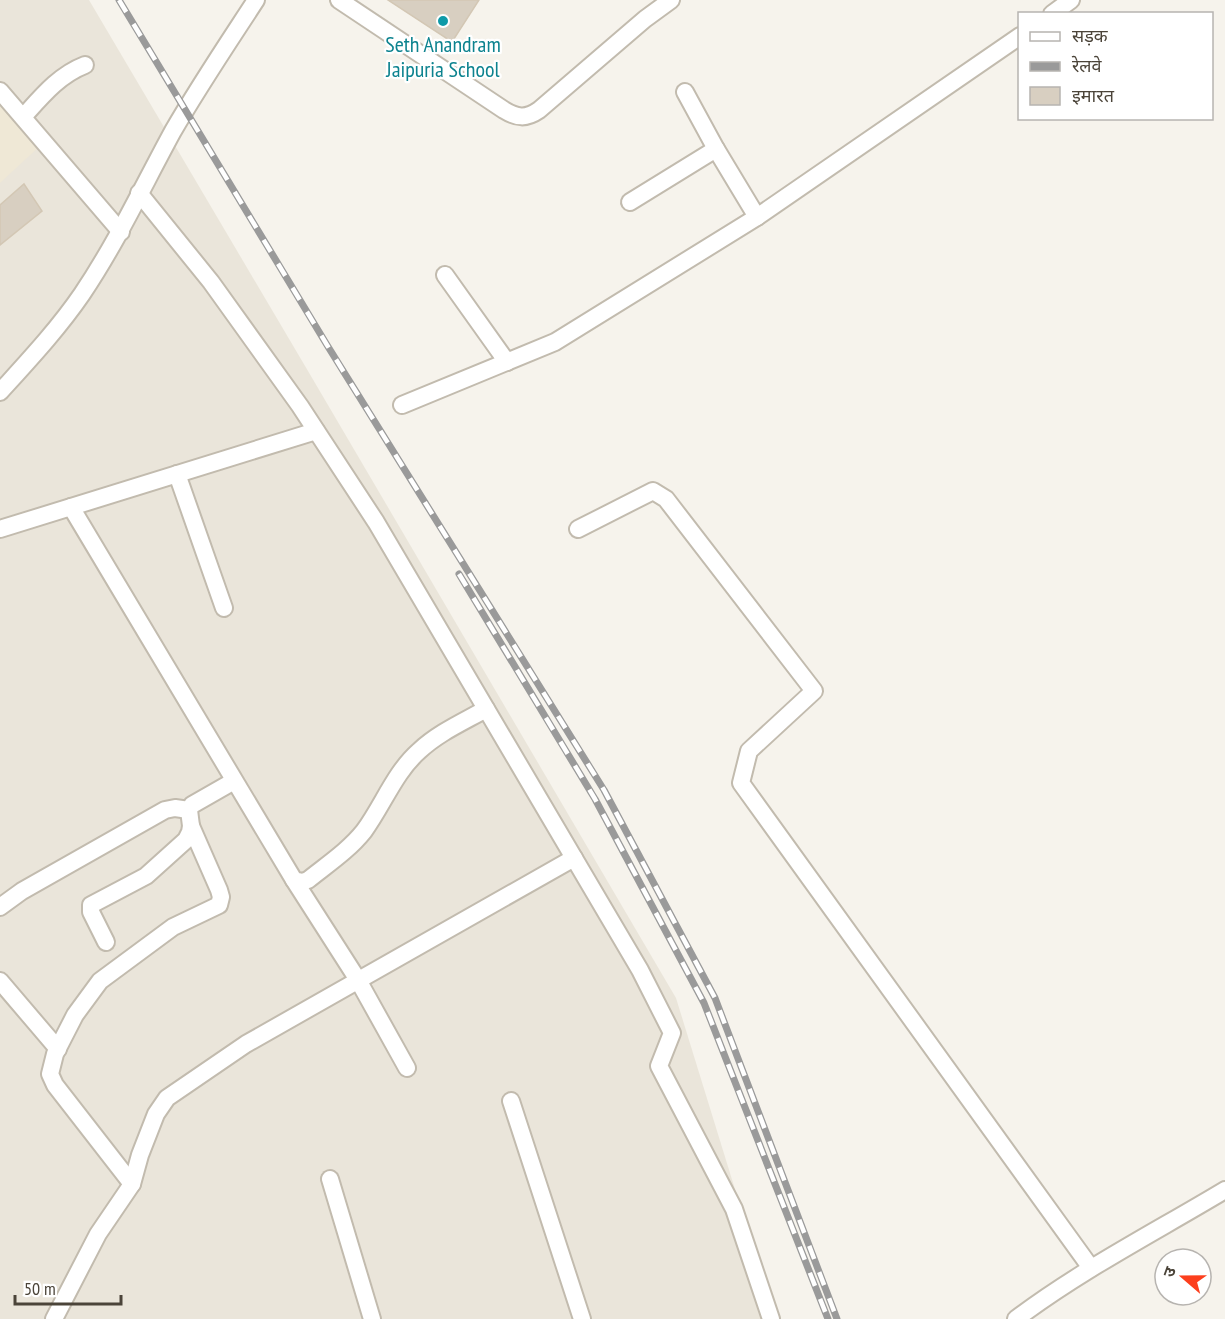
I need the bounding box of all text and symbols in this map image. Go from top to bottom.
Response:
legend [1018,12,1213,120]
marker: Seth Anandram Jaipuria School [436,14,450,28]
text: सड़क [1072,24,1109,47]
place label: Seth Anandram Jaipuria School [385,30,501,83]
text: रेलवे [1071,54,1103,77]
text: इमारत [1072,84,1115,107]
north arrow [1153,1247,1213,1307]
text: उ [1158,1263,1180,1280]
scale bar [15,1268,122,1306]
text: 50 m [24,1277,56,1300]

